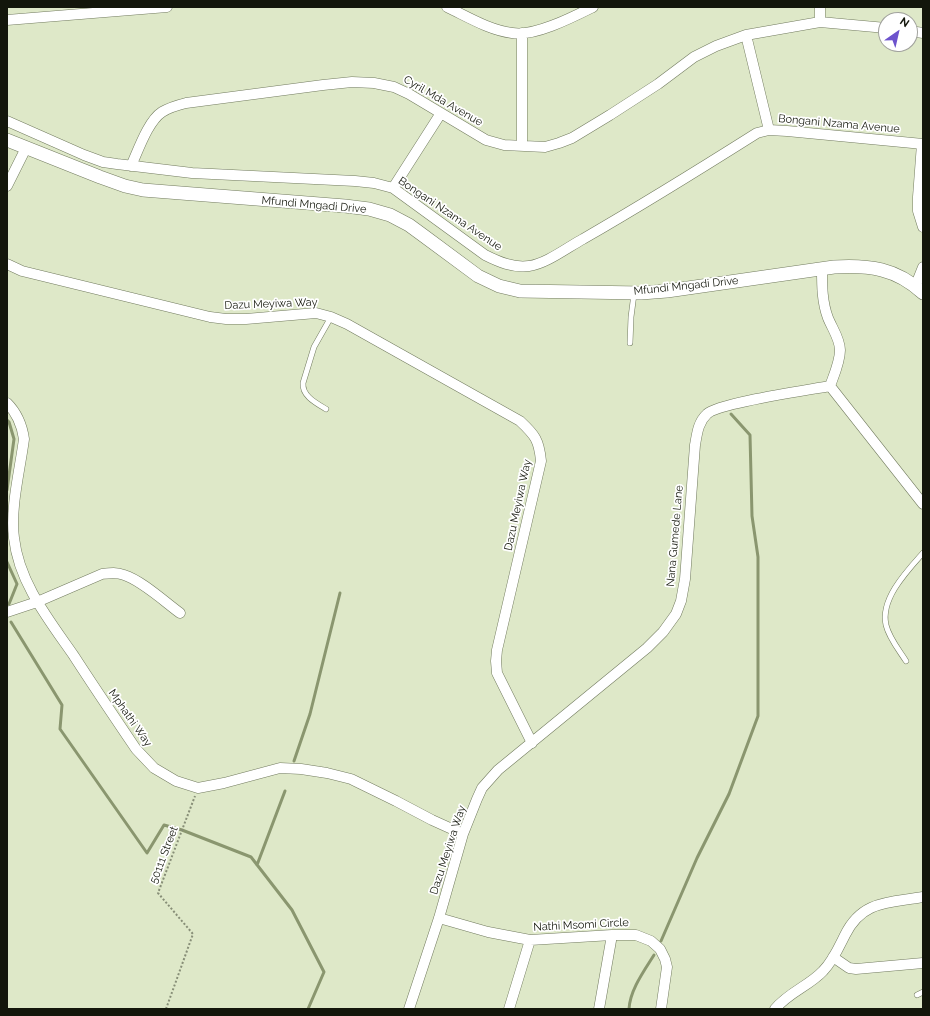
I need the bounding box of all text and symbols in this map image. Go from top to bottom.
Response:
north arrow [878,12,918,52]
text: N [897,15,912,30]
street label: Cyril Mda Avenue [401,73,485,129]
street label: Bongani Nzama Avenue [778,112,900,136]
street label: Bongani Nzama Avenue [396,174,504,254]
street label: Mfundi Mngadi Drive [261,194,367,216]
street label: Mfundi Mngadi Drive [633,274,739,298]
street label: Dazu Meyiwa Way [224,296,318,312]
street label: Dazu Meyiwa Way [502,458,534,552]
street label: Nana Gumede Lane [664,485,686,587]
street label: Mphathi Way [105,687,155,749]
street label: Dazu Meyiwa Way [427,804,469,896]
street label: 50111 Street [147,825,181,885]
street label: Nathi Msomi Circle [533,916,629,934]

